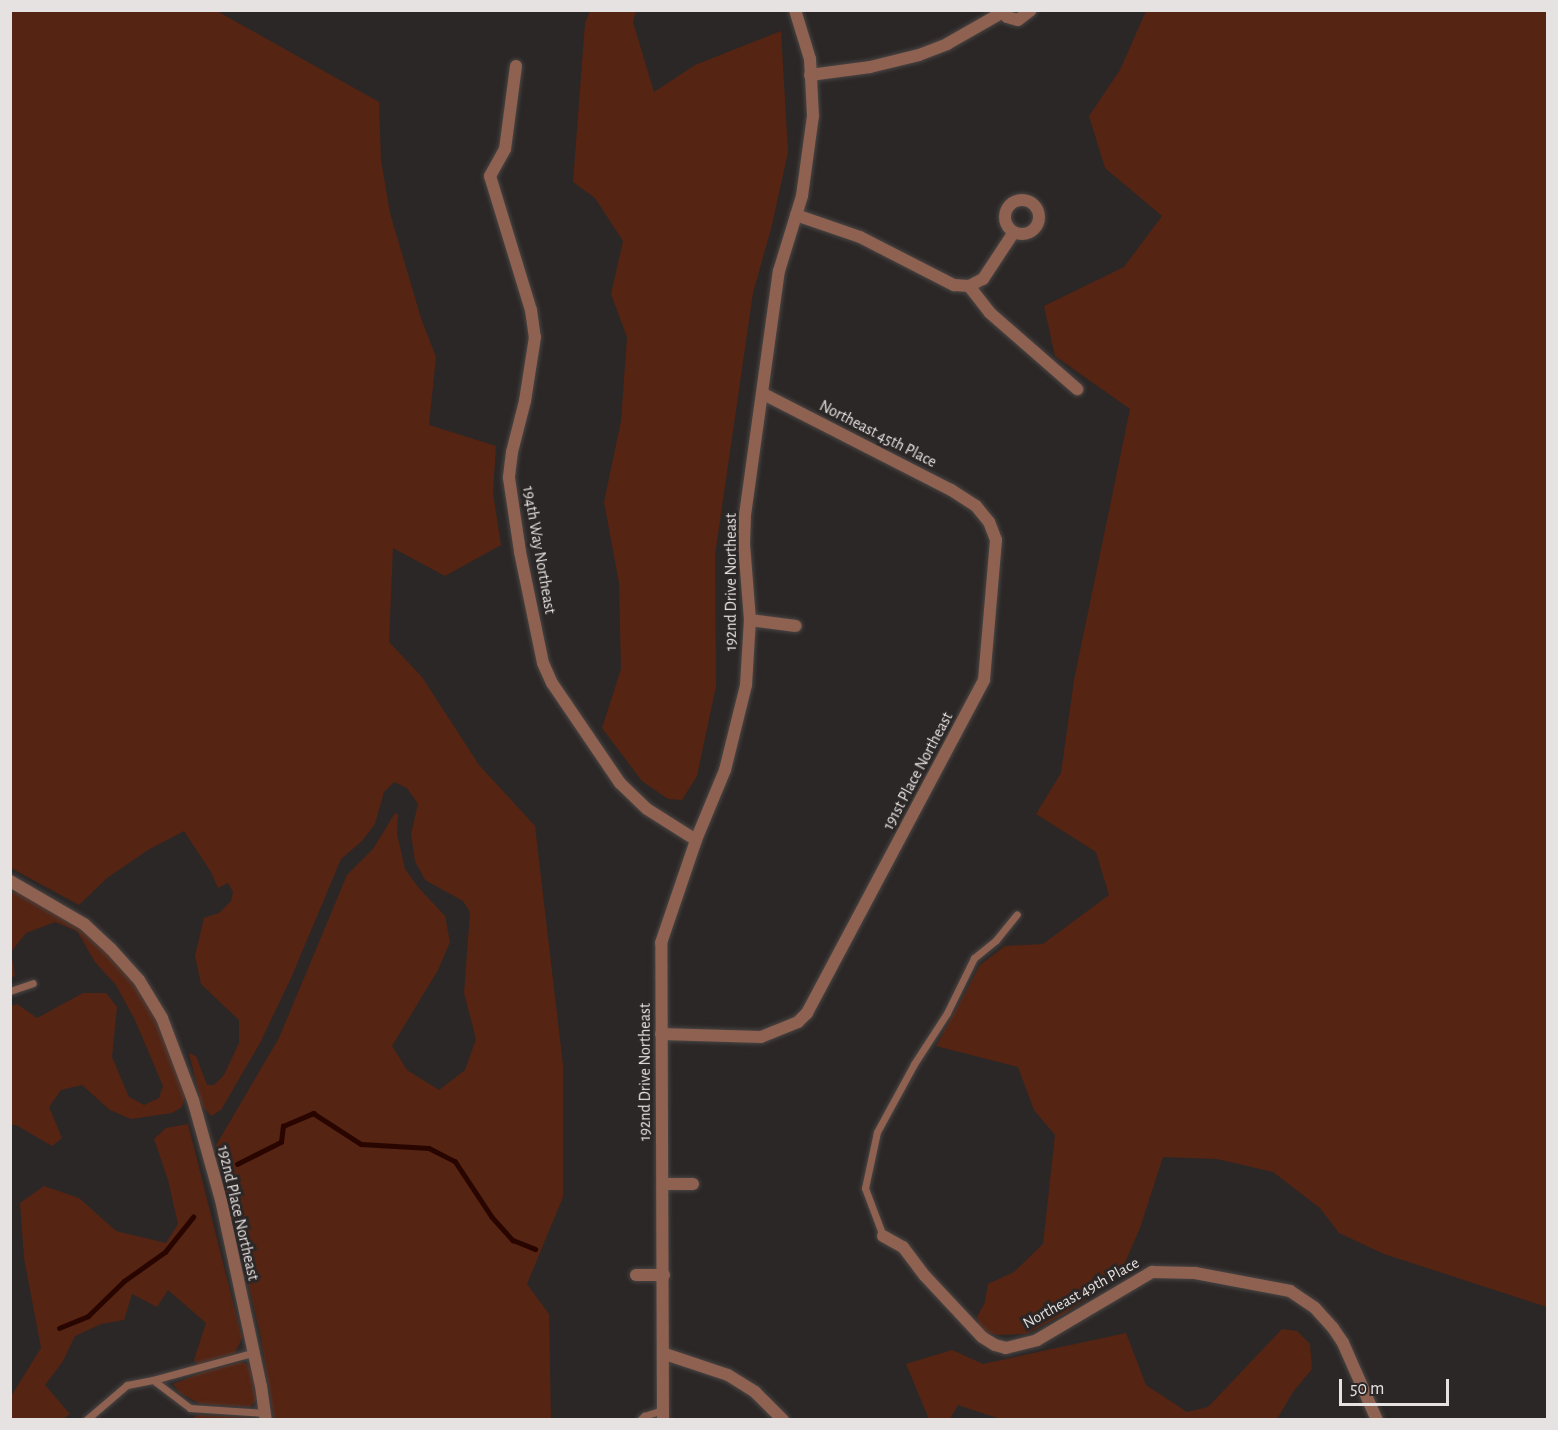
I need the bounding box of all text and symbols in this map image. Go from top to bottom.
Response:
street label: Northeast 45th Place [816,396,940,472]
street label: 194th Way Northeast [518,485,560,615]
street label: 192nd Drive Northeast [721,513,741,651]
street label: 191st Place Northeast [879,709,957,833]
street label: 192nd Drive Northeast [635,1003,655,1141]
street label: 192nd Place Northeast [213,1144,263,1282]
street label: Northeast 49th Place [1020,1253,1142,1333]
scale bar [1342,1367,1452,1405]
text: 50 m [1350,1380,1384,1398]

